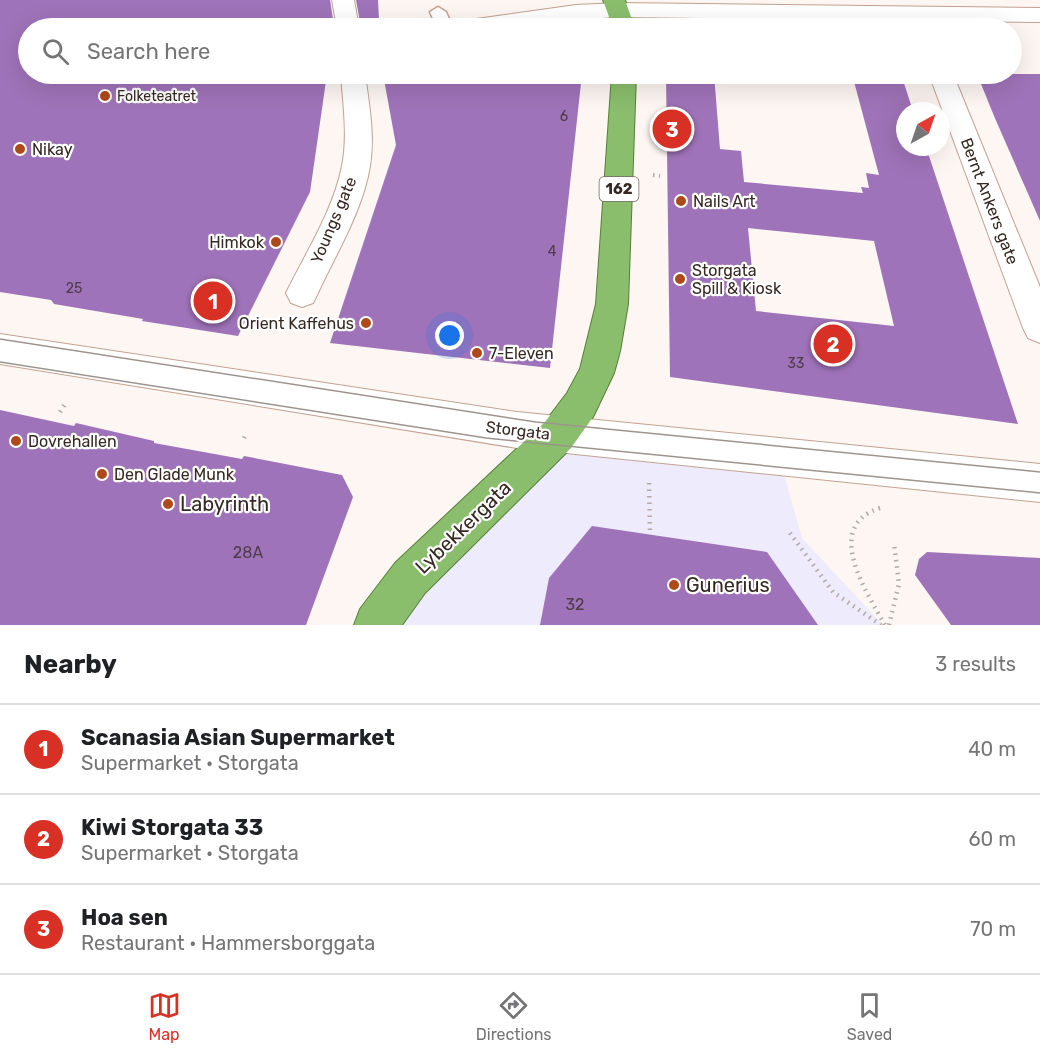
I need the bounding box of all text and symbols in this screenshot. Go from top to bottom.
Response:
search box [18,18,1022,84]
icon: search [39,35,72,68]
text: Search here [87,38,210,65]
place label: Folketeatret [117,88,197,105]
marker: Folketeatret [98,89,112,103]
north arrow [896,102,950,156]
pin: 3 [652,106,692,152]
house number: 6 [560,108,568,125]
street label: Bernt Ankers gate [957,135,1022,267]
place label: Nikay [32,140,73,159]
marker: Nikay [13,142,27,156]
street label: Youngs gate [307,174,360,267]
road number: 162 [600,177,638,201]
place label: Nails Art [693,192,755,211]
marker: Nails Art [674,194,688,208]
place label: Himkok [209,233,265,252]
marker: Himkok [269,235,283,249]
house number: 4 [548,243,557,260]
place label: Storgata Spill & Kiosk [692,261,782,298]
marker: Storgata Spill & Kiosk [673,272,687,286]
pin: 1 [194,278,232,324]
house number: 25 [66,280,82,297]
place label: Orient Kaffehus [239,314,354,333]
marker: Orient Kaffehus [359,316,373,330]
your location [435,321,464,350]
pin: 2 [814,322,852,366]
place label: 7-Eleven [489,344,554,363]
marker: 7-Eleven [470,346,484,360]
house number: 33 [788,355,804,372]
street label: Storgata [485,417,551,444]
place label: Dovrehallen [28,432,117,451]
marker: Dovrehallen [9,434,23,448]
place label: Den Glade Munk [114,465,235,484]
marker: Den Glade Munk [95,467,109,481]
street label: Lybekkergata [410,475,516,579]
place label: Labyrinth [180,492,269,516]
marker: Labyrinth [161,497,175,511]
house number: 28A [233,543,263,562]
place label: Gunerius [686,573,770,597]
marker: Gunerius [667,578,681,592]
house number: 32 [565,595,585,614]
text: Nearby [24,649,117,680]
text: 3 results [935,652,1016,676]
text: Scanasia Asian Supermarket [81,724,395,751]
text: 1 [39,737,48,761]
text: 40 m [968,737,1016,761]
text: Supermarket · Storgata [81,751,299,775]
text: Kiwi Storgata 33 [81,814,263,841]
text: 2 [37,827,50,851]
text: 60 m [969,827,1016,851]
text: Supermarket · Storgata [81,841,299,865]
text: Hoa sen [81,904,168,931]
text: 3 [37,917,50,941]
text: 70 m [970,917,1016,941]
text: Restaurant · Hammersborggata [81,931,375,955]
tab: Map [148,989,181,1044]
tab: Directions [476,989,552,1044]
tab: Saved [847,989,892,1044]

